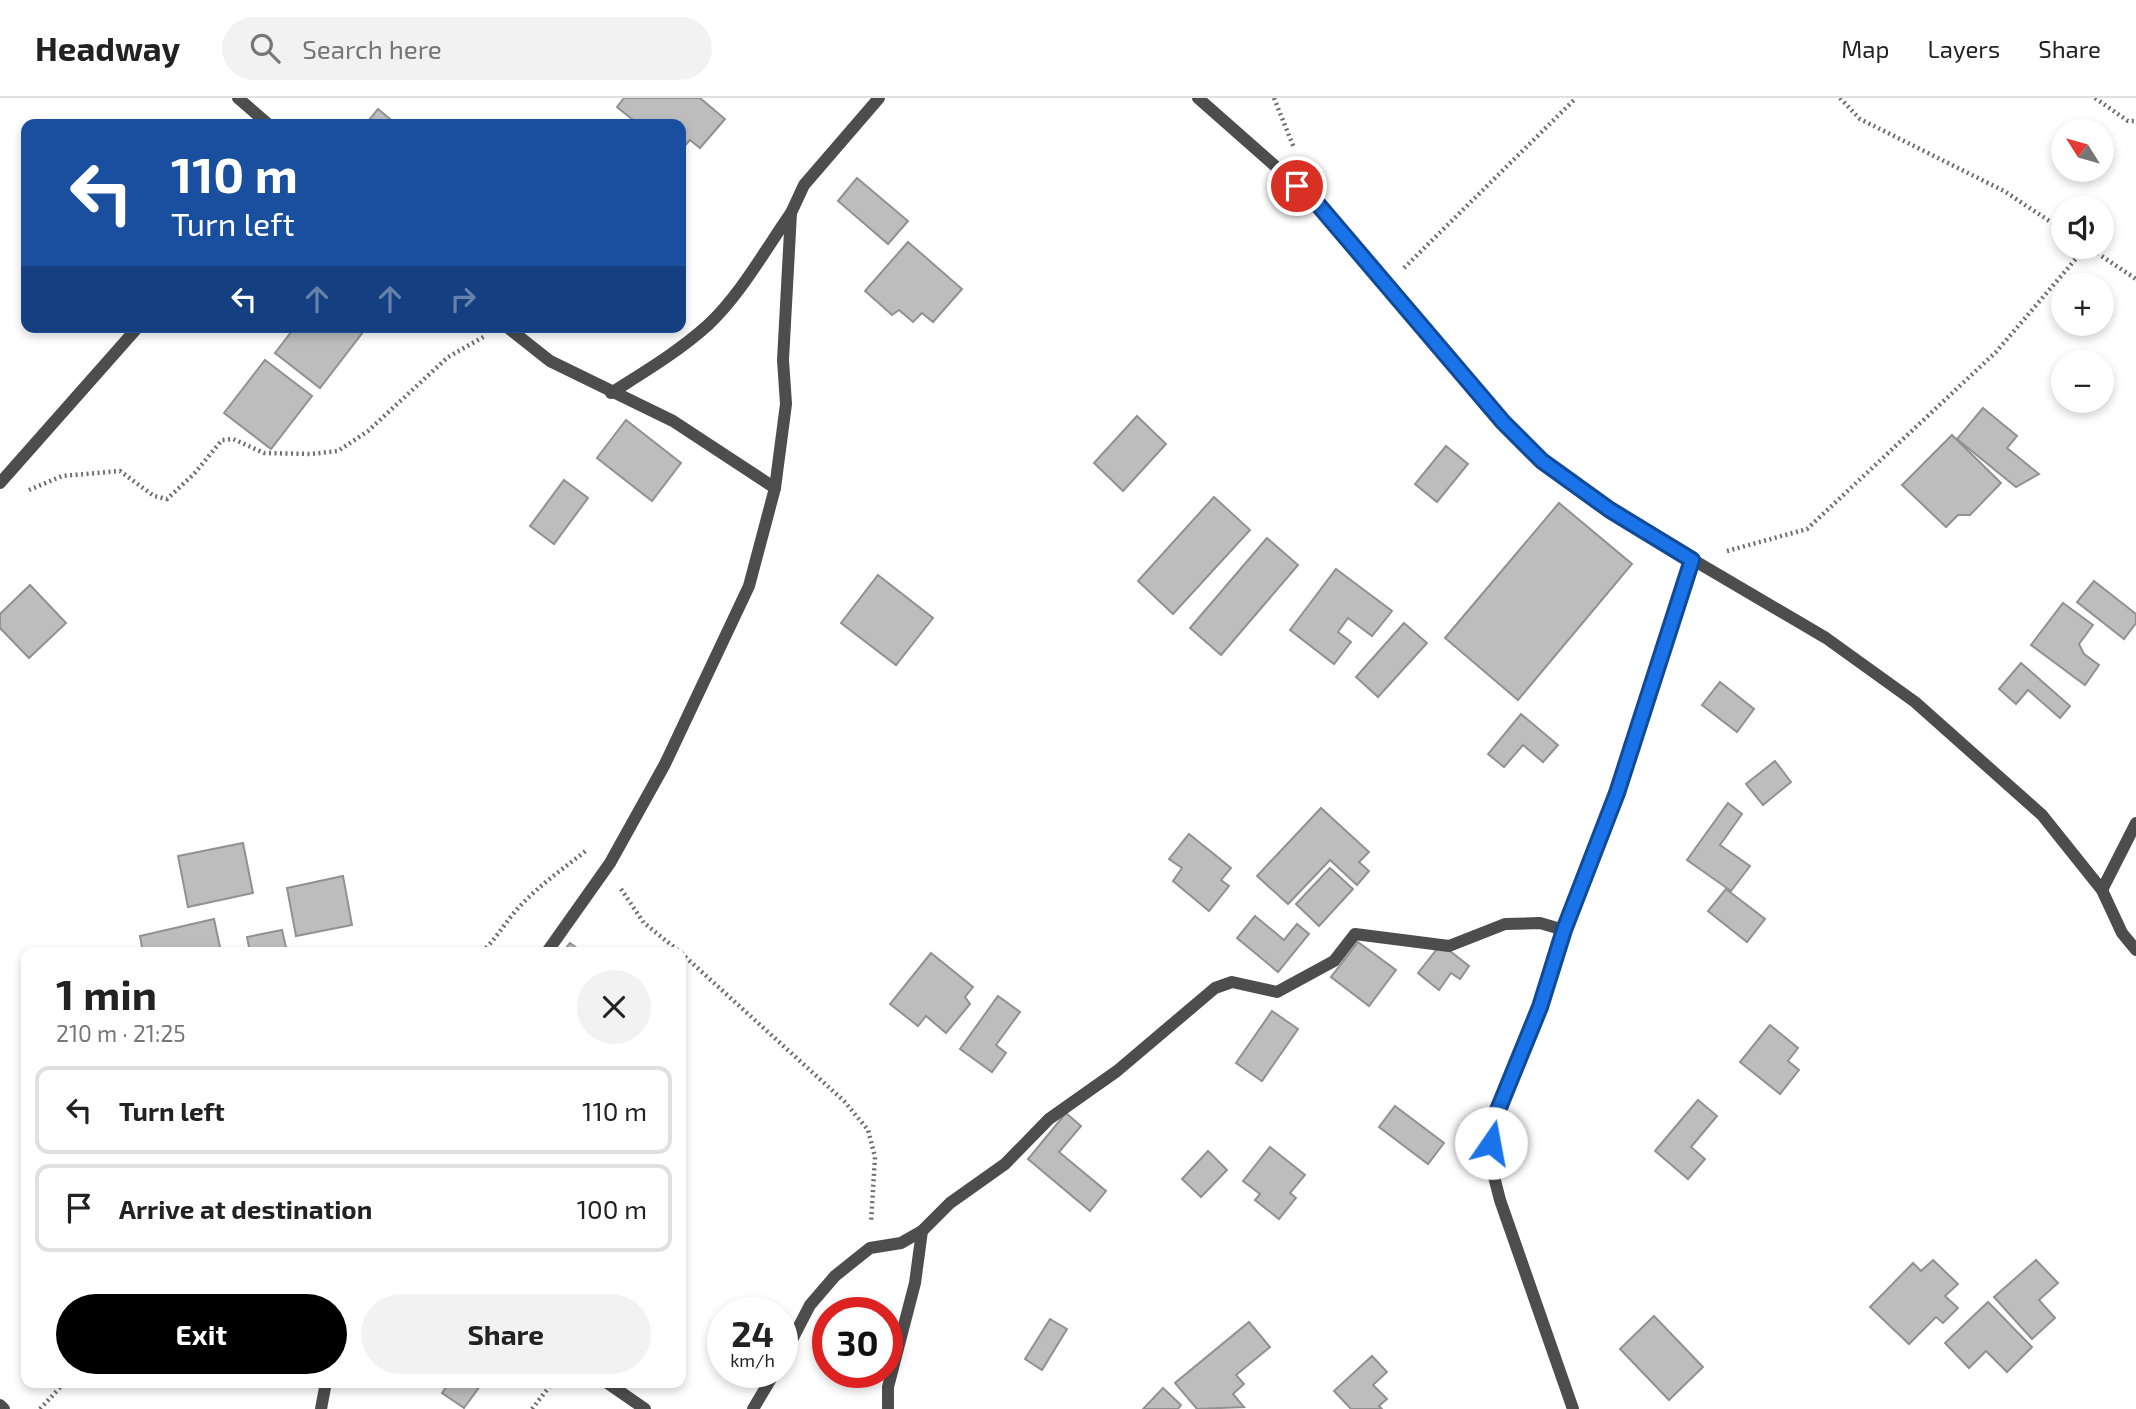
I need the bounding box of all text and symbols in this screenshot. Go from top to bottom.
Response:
search box [222,17,712,80]
text: Headway [35,28,180,68]
icon: search [246,29,284,67]
text: Search here [302,33,442,64]
text: Map [1841,34,1889,63]
text: Layers [1927,34,2000,63]
text: Share [2038,34,2101,63]
north arrow [2051,119,2114,182]
map controls [2051,119,2114,413]
text: 110 m [171,144,298,203]
icon: left [56,147,147,238]
pin [1267,156,1327,216]
icon: arrive [1278,167,1316,205]
button: sound [2051,196,2114,259]
text: Turn left [171,204,295,242]
button: + [2051,273,2114,336]
icon: left [225,280,263,318]
icon: ahead [298,280,336,318]
icon: ahead [371,280,409,318]
icon: right [444,280,482,318]
button: − [2051,350,2114,413]
text: 1 min [56,968,157,1018]
button: close [577,970,651,1044]
text: 210 m · 21:25 [56,1019,186,1047]
icon: left [60,1091,98,1129]
text: Turn left [119,1095,225,1126]
text: 110 m [582,1095,647,1126]
position arrow [1454,1106,1528,1180]
icon: arrive [60,1189,98,1227]
text: Arrive at destination [119,1193,372,1224]
text: 100 m [577,1193,647,1224]
button: Exit [56,1294,347,1374]
button: Share [361,1294,651,1374]
speed limit sign: 30 [812,1297,903,1388]
text: 24 [731,1312,774,1354]
text: km/h [730,1349,775,1371]

